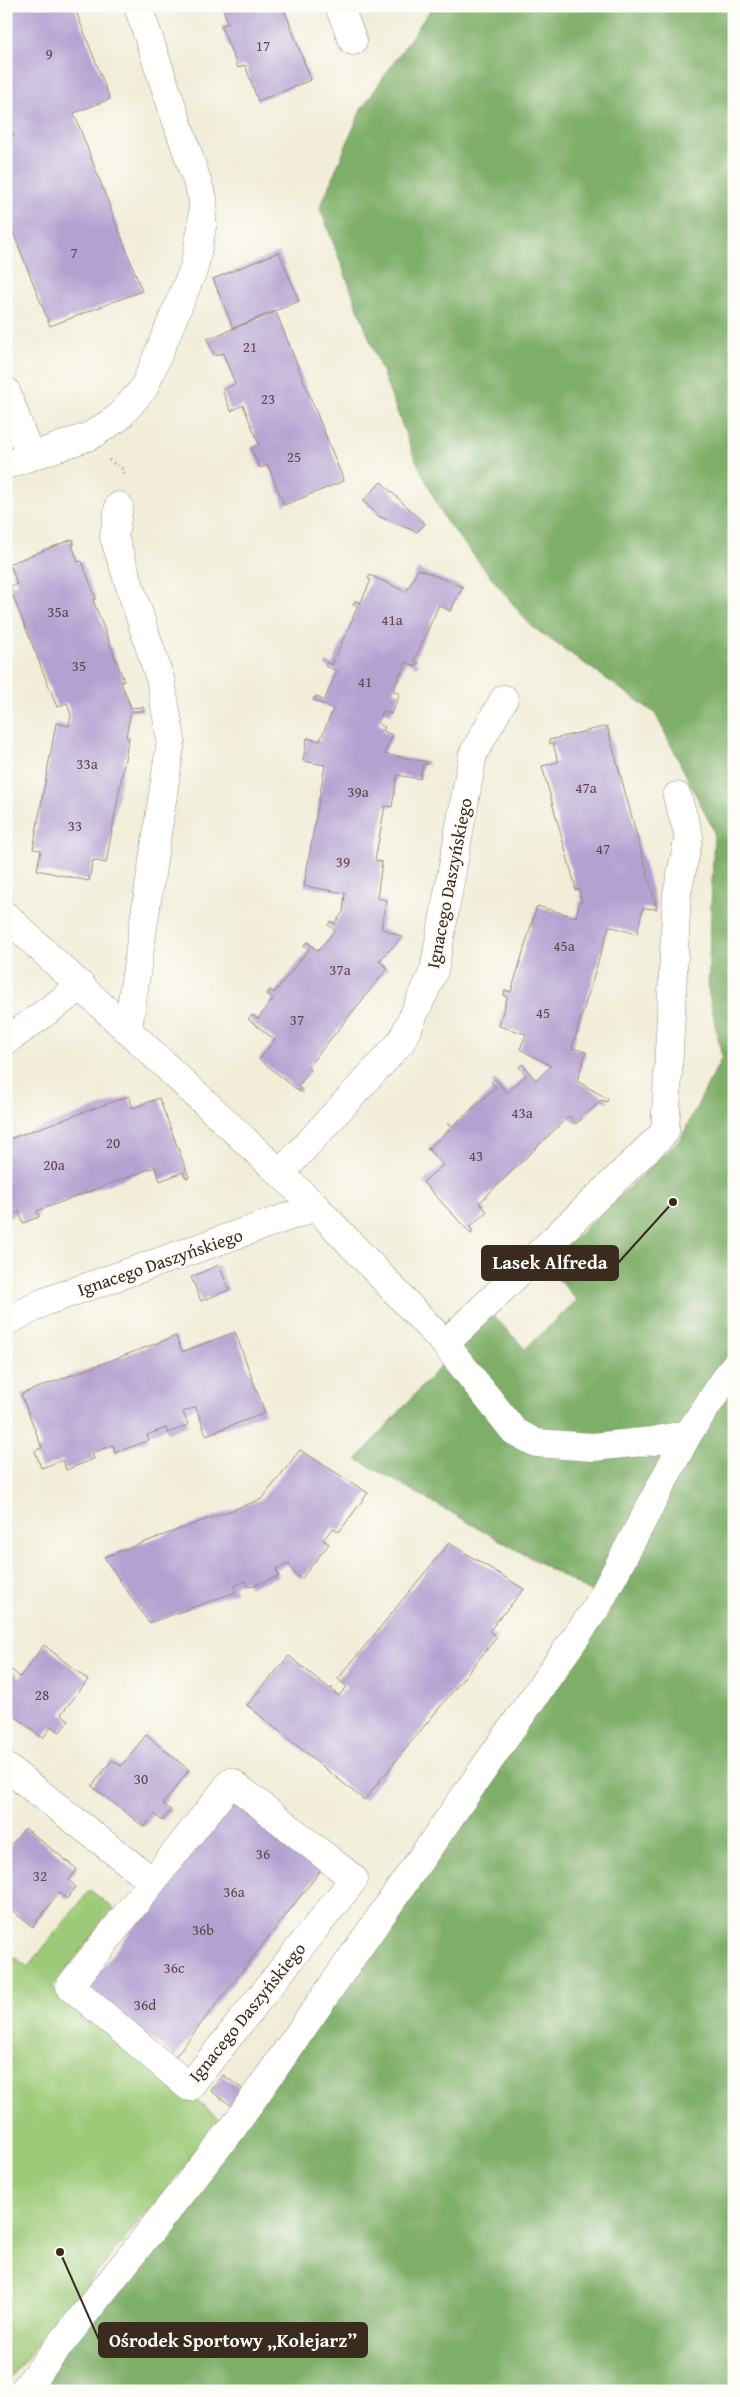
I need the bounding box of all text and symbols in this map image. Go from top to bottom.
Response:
house number: 17 [256,35,270,56]
house number: 9 [45,43,53,64]
house number: 7 [70,242,78,263]
house number: 21 [243,336,257,357]
house number: 23 [261,388,275,409]
house number: 25 [287,446,301,467]
house number: 35a [47,601,69,622]
house number: 41a [381,609,403,630]
house number: 35 [72,655,86,676]
house number: 41 [358,671,372,692]
house number: 33a [76,753,98,774]
house number: 47a [575,777,597,798]
house number: 39a [347,781,369,802]
street label: Ignacego Daszyńskiego [419,795,479,971]
house number: 33 [68,815,82,836]
house number: 47 [596,838,610,859]
house number: 39 [336,851,350,872]
house number: 45a [553,935,575,956]
house number: 37a [329,959,351,980]
house number: 45 [536,1002,550,1023]
house number: 37 [290,1009,304,1030]
house number: 43a [511,1102,533,1123]
house number: 20 [106,1132,120,1153]
house number: 43 [469,1145,483,1166]
house number: 20a [43,1154,65,1175]
street label: Ignacego Daszyńskiego [74,1221,246,1303]
callout: Lasek Alfreda [482,1246,618,1280]
text: Lasek Alfreda [492,1248,608,1276]
house number: 28 [35,1684,49,1705]
house number: 30 [134,1768,148,1789]
house number: 36 [256,1843,270,1864]
house number: 32 [33,1865,47,1886]
house number: 36a [223,1881,245,1902]
house number: 36b [192,1919,214,1940]
street label: Ignacego Daszyńskiego [182,1936,312,2088]
house number: 36c [163,1957,185,1978]
house number: 36d [134,1994,156,2015]
callout: Ośrodek Sportowy „Kolejarz” [99,2323,367,2357]
text: Ośrodek Sportowy „Kolejarz” [109,2326,357,2354]

